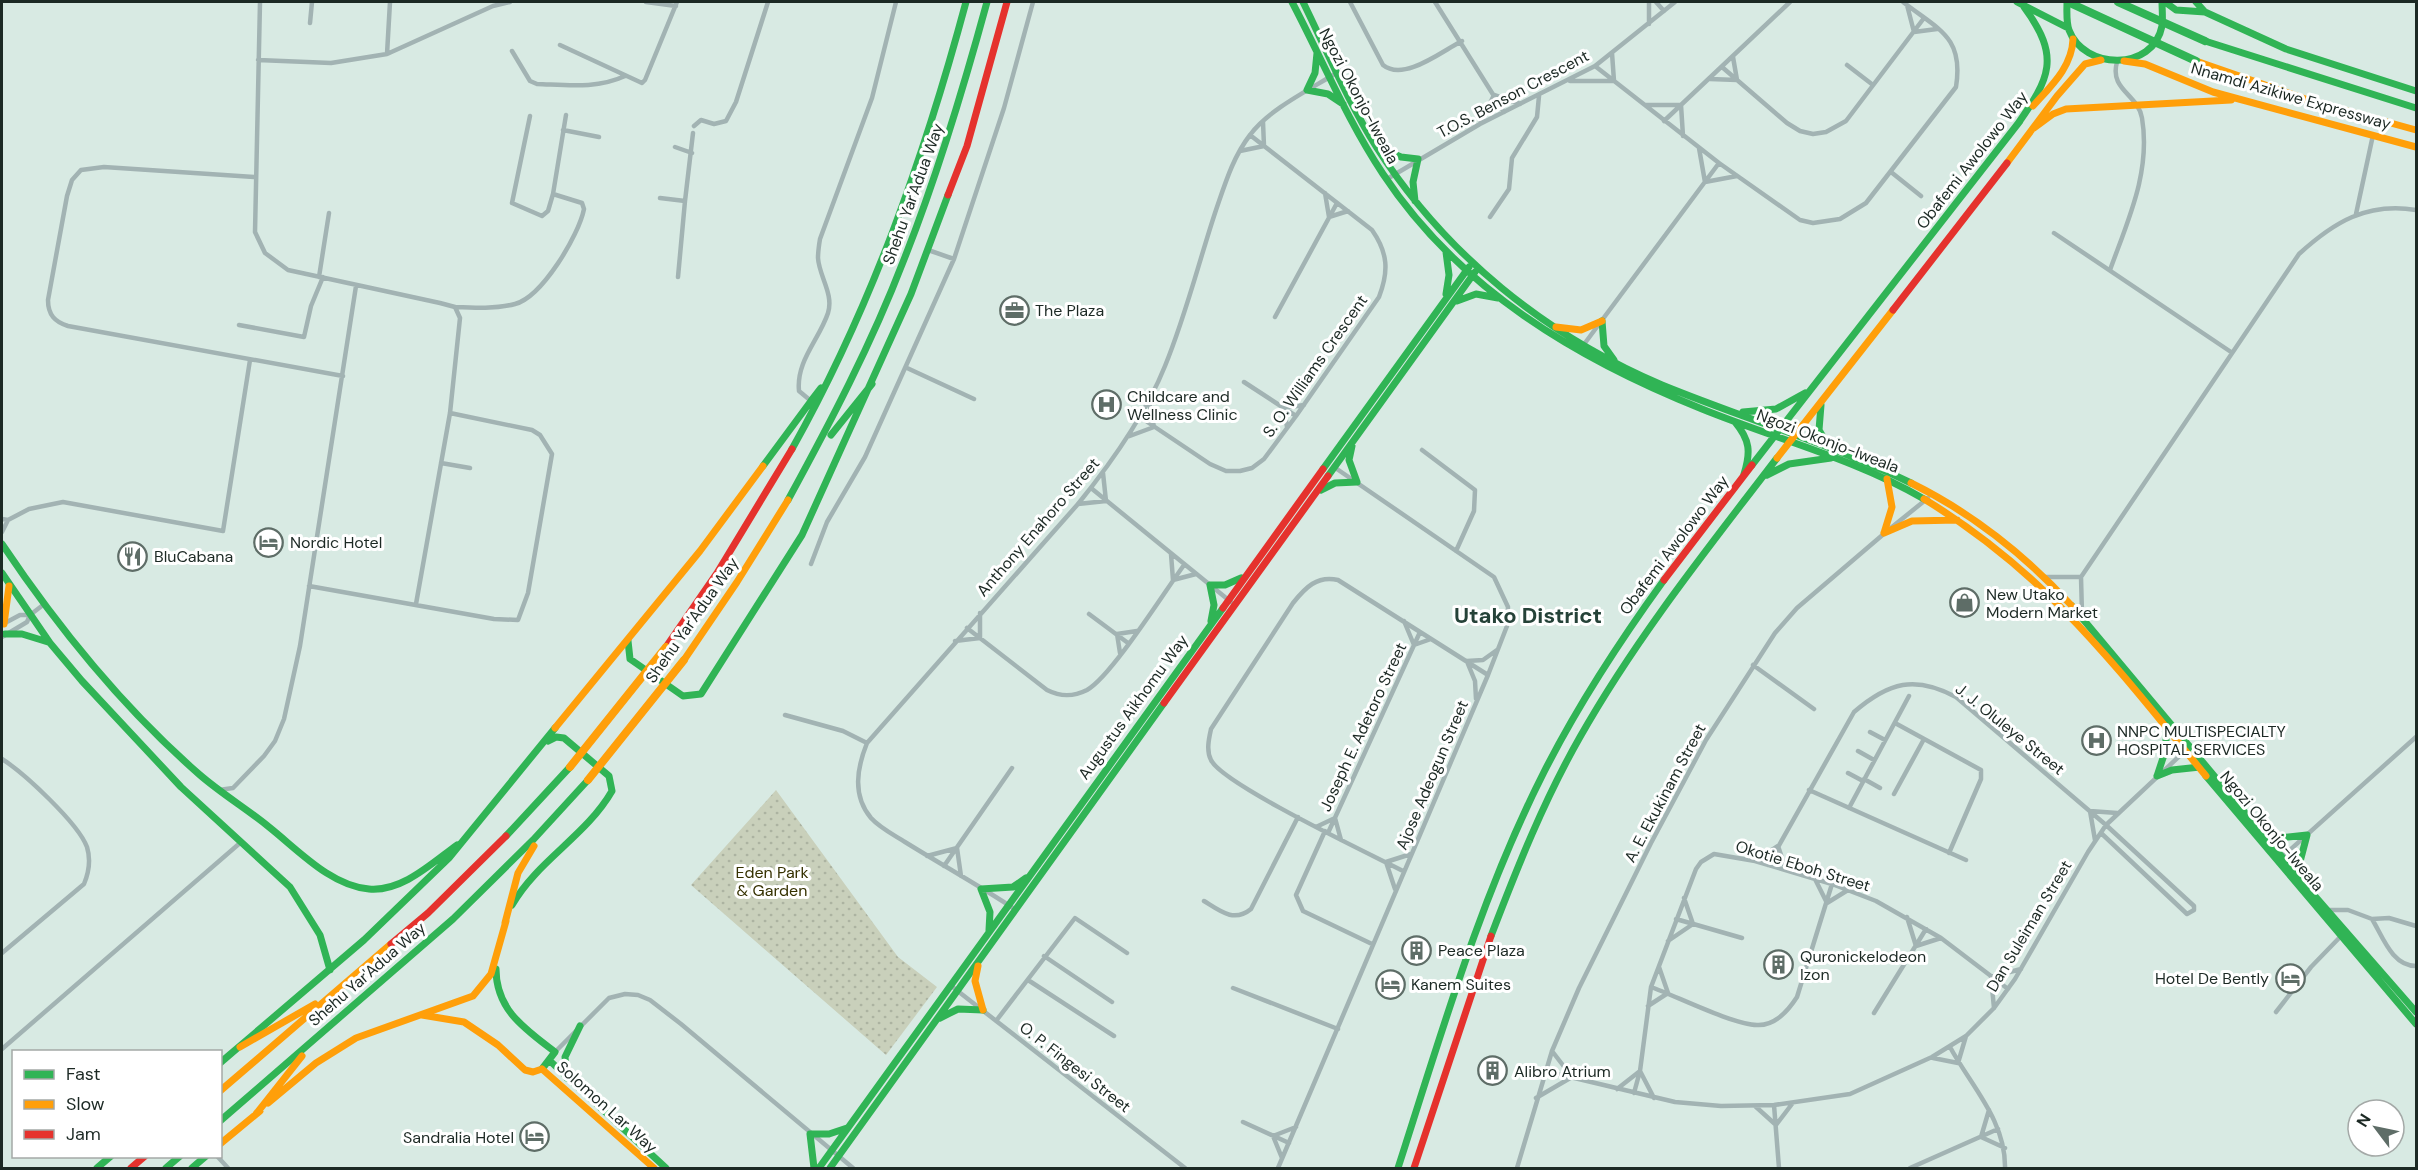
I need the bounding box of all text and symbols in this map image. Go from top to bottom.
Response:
street label: Ngozi Okonjo-Iweala [1314,24,1404,168]
street label: T.O.S. Benson Crescent [1433,45,1593,143]
street label: Nnamdi Azikiwe Expressway [2189,57,2393,135]
street label: Obafemi Awolowo Way [1912,87,2033,233]
street label: Shehu Yar'Adua Way [878,120,948,268]
street label: S. O. Williams Crescent [1258,291,1372,441]
office icon: The Plaza [998,294,1030,326]
place label: The Plaza [1035,300,1104,321]
place label: Childcare and Wellness Clinic [1127,386,1238,425]
hospital icon: Childcare and Wellness Clinic [1090,389,1122,421]
street label: Ngozi Okonjo-Iweala [1754,404,1902,478]
street label: Anthony Enahoro Street [972,453,1104,601]
street label: Obafemi Awolowo Way [1615,471,1733,619]
hotel icon: Nordic Hotel [253,526,285,558]
place label: Nordic Hotel [290,532,382,553]
restaurant icon: BluCabana [117,540,149,572]
place label: BluCabana [154,546,233,567]
street label: Shehu Yar'Adua Way [641,553,743,687]
place label: New Utako Modern Market [1986,584,2098,623]
shop icon: New Utako Modern Market [1949,587,1981,619]
district label: Utako District [1454,601,1602,630]
street label: Augustus Aikhomu Way [1073,630,1193,784]
street label: Joseph E. Adetoro Street [1315,639,1411,815]
street label: J. J. Oluleye Street [1951,679,2069,779]
street label: Ajose Adeogun Street [1391,697,1473,853]
street label: A. E. Ekukinam Street [1619,720,1711,866]
place label: NNPC MULTISPECIALTY HOSPITAL SERVICES [2117,721,2286,760]
hospital icon: NNPC MULTISPECIALTY HOSPITAL SERVICES [2080,724,2112,756]
street label: Ngozi Okonjo-Iweala [2215,766,2329,896]
street label: Okotie Eboh Street [1733,836,1873,896]
street label: Dan Suleiman Street [1981,856,2077,996]
park label: Eden Park & Garden [735,862,809,901]
street label: Shehu Yar'Adua Way [304,917,430,1031]
building icon: Peace Plaza [1401,934,1433,966]
place label: Peace Plaza [1438,940,1525,961]
place label: Quronickelodeon Izon [1800,946,1926,985]
building icon: Quronickelodeon Izon [1763,949,1795,981]
hotel icon: Hotel De Bently [2274,962,2306,994]
hotel icon: Kanem Suites [1374,968,1406,1000]
place label: Hotel De Bently [2155,968,2269,989]
place label: Kanem Suites [1411,974,1511,995]
street label: O. P. Fingesi Street [1015,1017,1135,1117]
legend [12,1050,222,1158]
building icon: Alibro Atrium [1477,1055,1509,1087]
street label: Solomon Lar Way [552,1056,662,1158]
place label: Alibro Atrium [1514,1061,1611,1082]
text: Fast [66,1062,101,1086]
text: Slow [66,1092,105,1116]
north arrow [2346,1098,2406,1158]
text: N [2352,1110,2376,1131]
hotel icon: Sandralia Hotel [519,1121,551,1153]
text: Jam [66,1122,101,1146]
place label: Sandralia Hotel [403,1127,514,1148]

